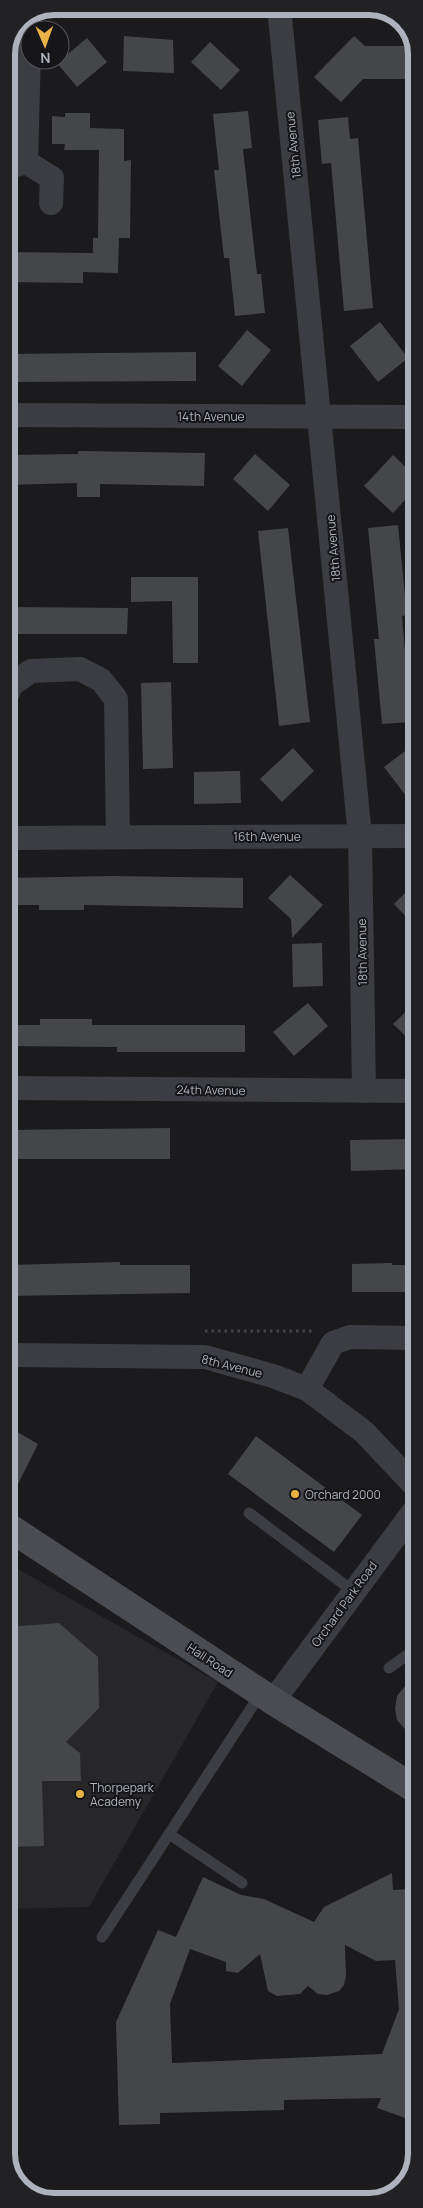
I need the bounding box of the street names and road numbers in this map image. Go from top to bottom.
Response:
street label: 18th Avenue [281,111,305,179]
street label: 14th Avenue [177,408,245,425]
street label: 18th Avenue [322,514,344,582]
street label: 16th Avenue [233,828,301,845]
street label: 18th Avenue [353,918,371,986]
street label: 24th Avenue [176,1081,246,1099]
street label: 8th Avenue [200,1350,264,1382]
street label: Orchard Park Road [307,1558,381,1650]
street label: Hall Road [184,1639,236,1681]

